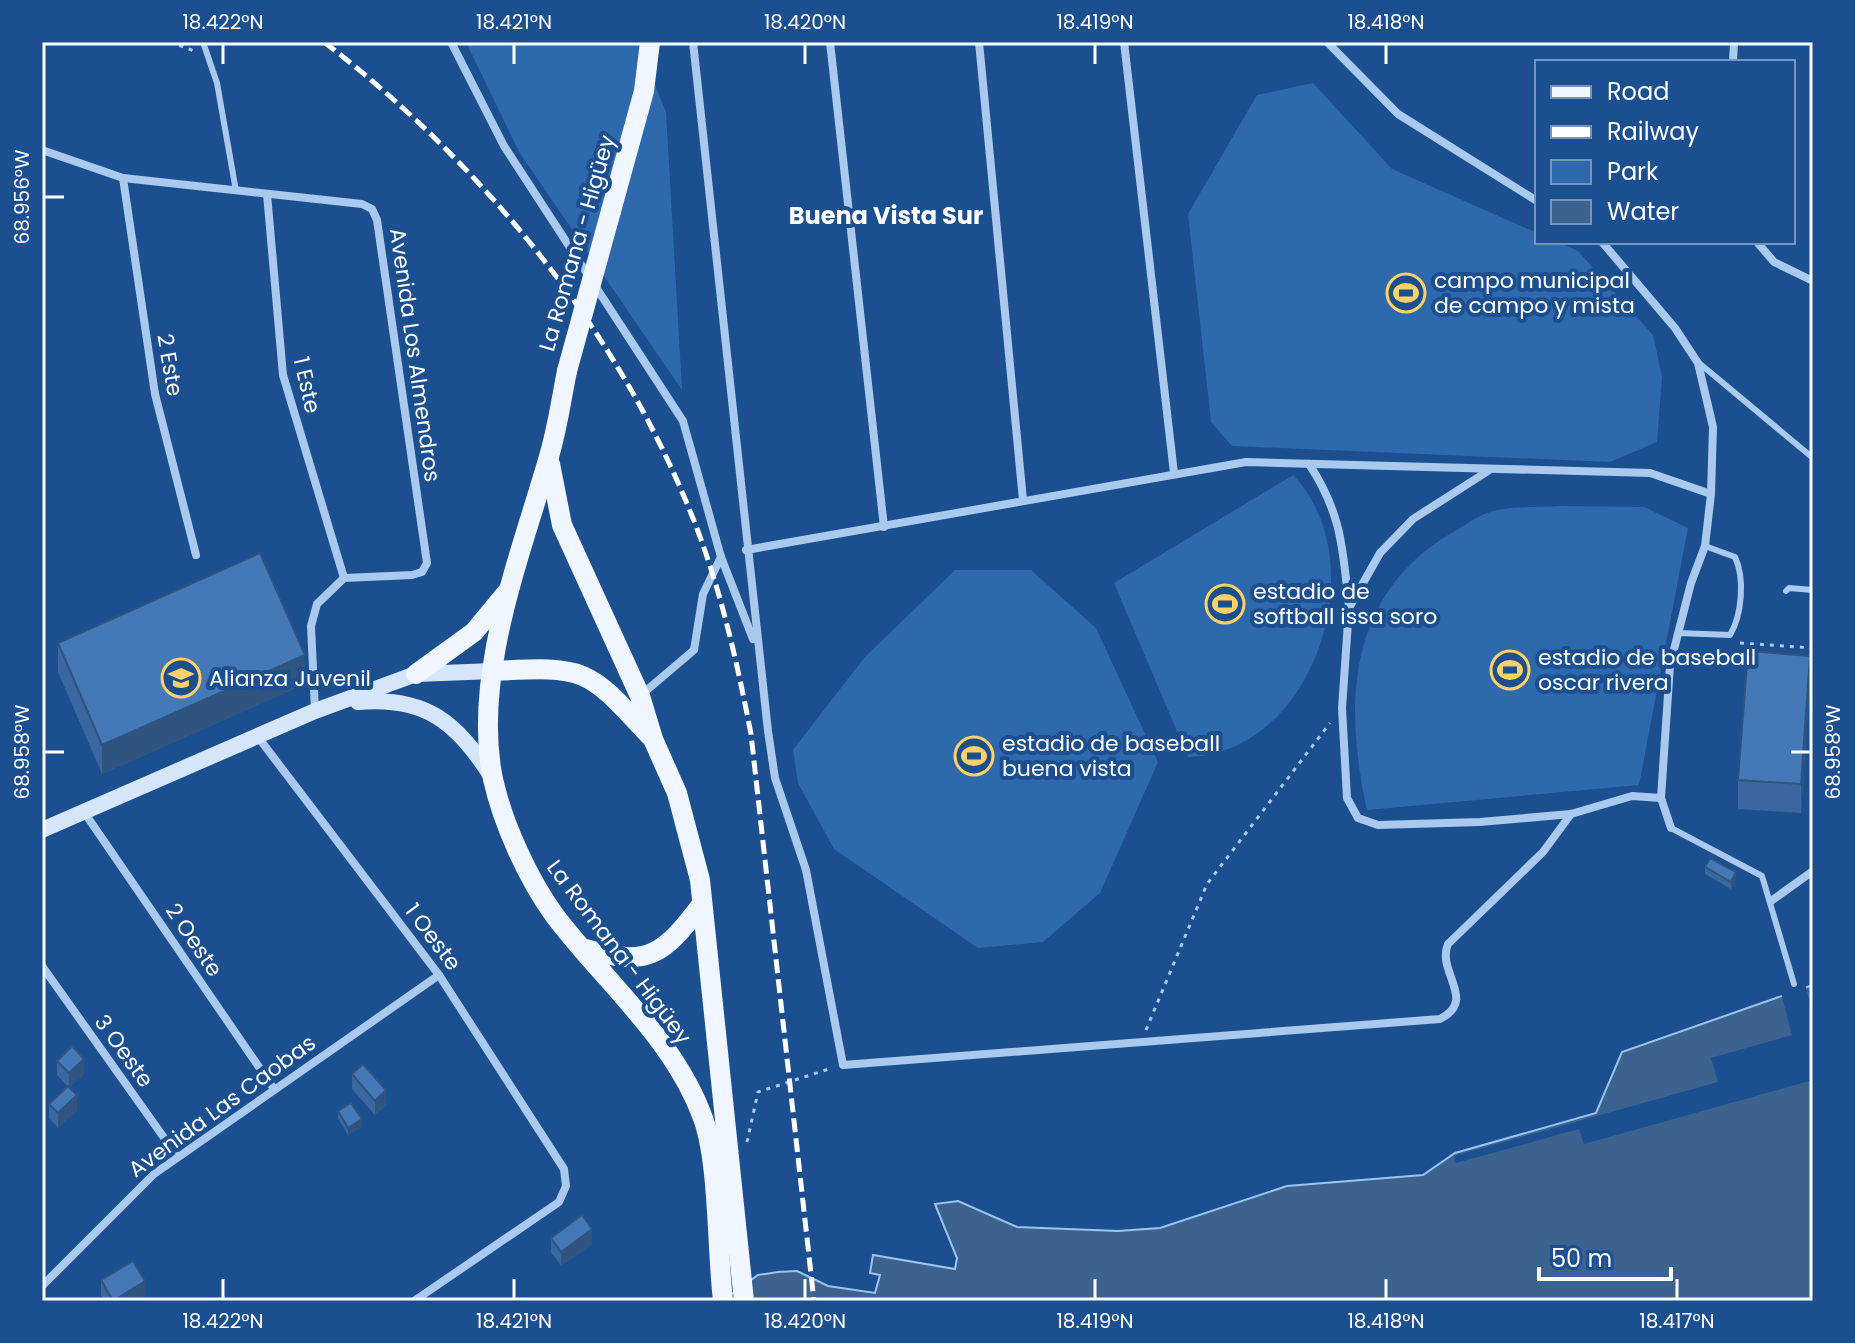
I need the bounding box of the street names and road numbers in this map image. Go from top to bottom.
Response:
street label: La Romana - Higüey [531,131,623,355]
street label: Avenida Los Almendros [382,226,448,484]
street label: 2 Este [149,331,191,399]
street label: 1 Este [285,354,329,416]
street label: La Romana - Higüey [539,853,699,1051]
street label: 2 Oeste [158,897,230,983]
street label: 1 Oeste [397,897,469,977]
street label: 3 Oeste [87,1008,161,1094]
street label: Avenida Las Caobas [122,1027,322,1185]

